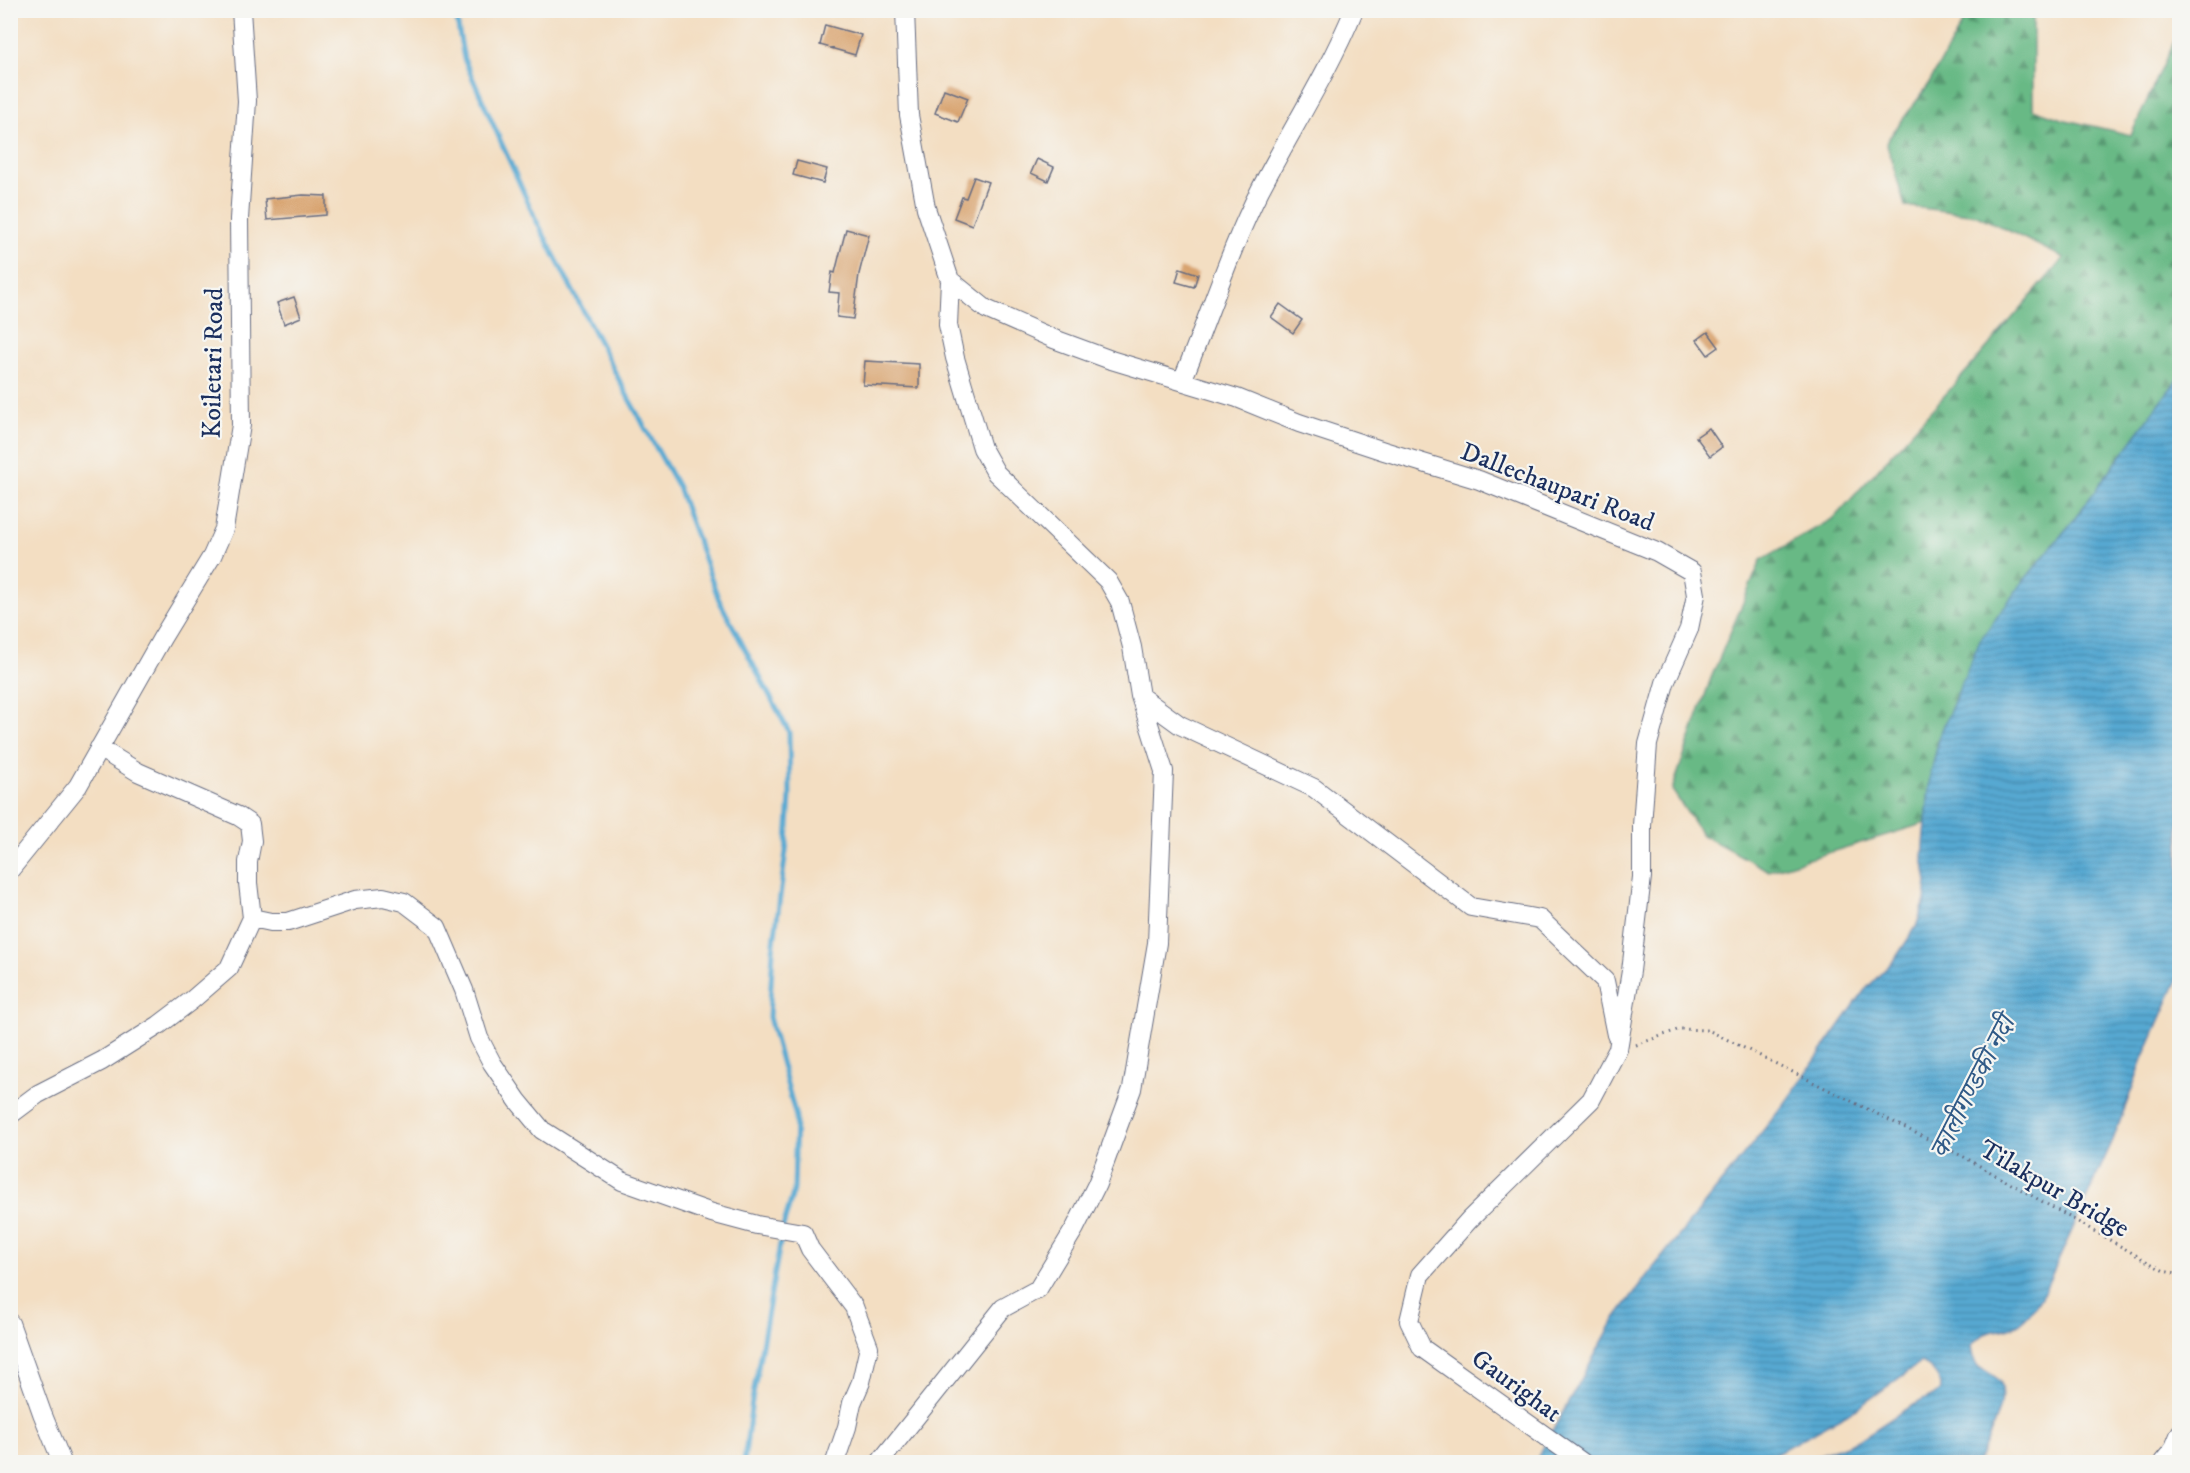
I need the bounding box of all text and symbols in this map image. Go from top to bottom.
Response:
street label: Koiletari Road [196,287,231,439]
street label: Dallechaupari Road [1456,435,1659,540]
water label: कालीगण्डकी नदी [1922,1006,2026,1164]
street label: Tilakpur Bridge [1973,1133,2135,1246]
street label: Gaurighat [1464,1342,1568,1430]

